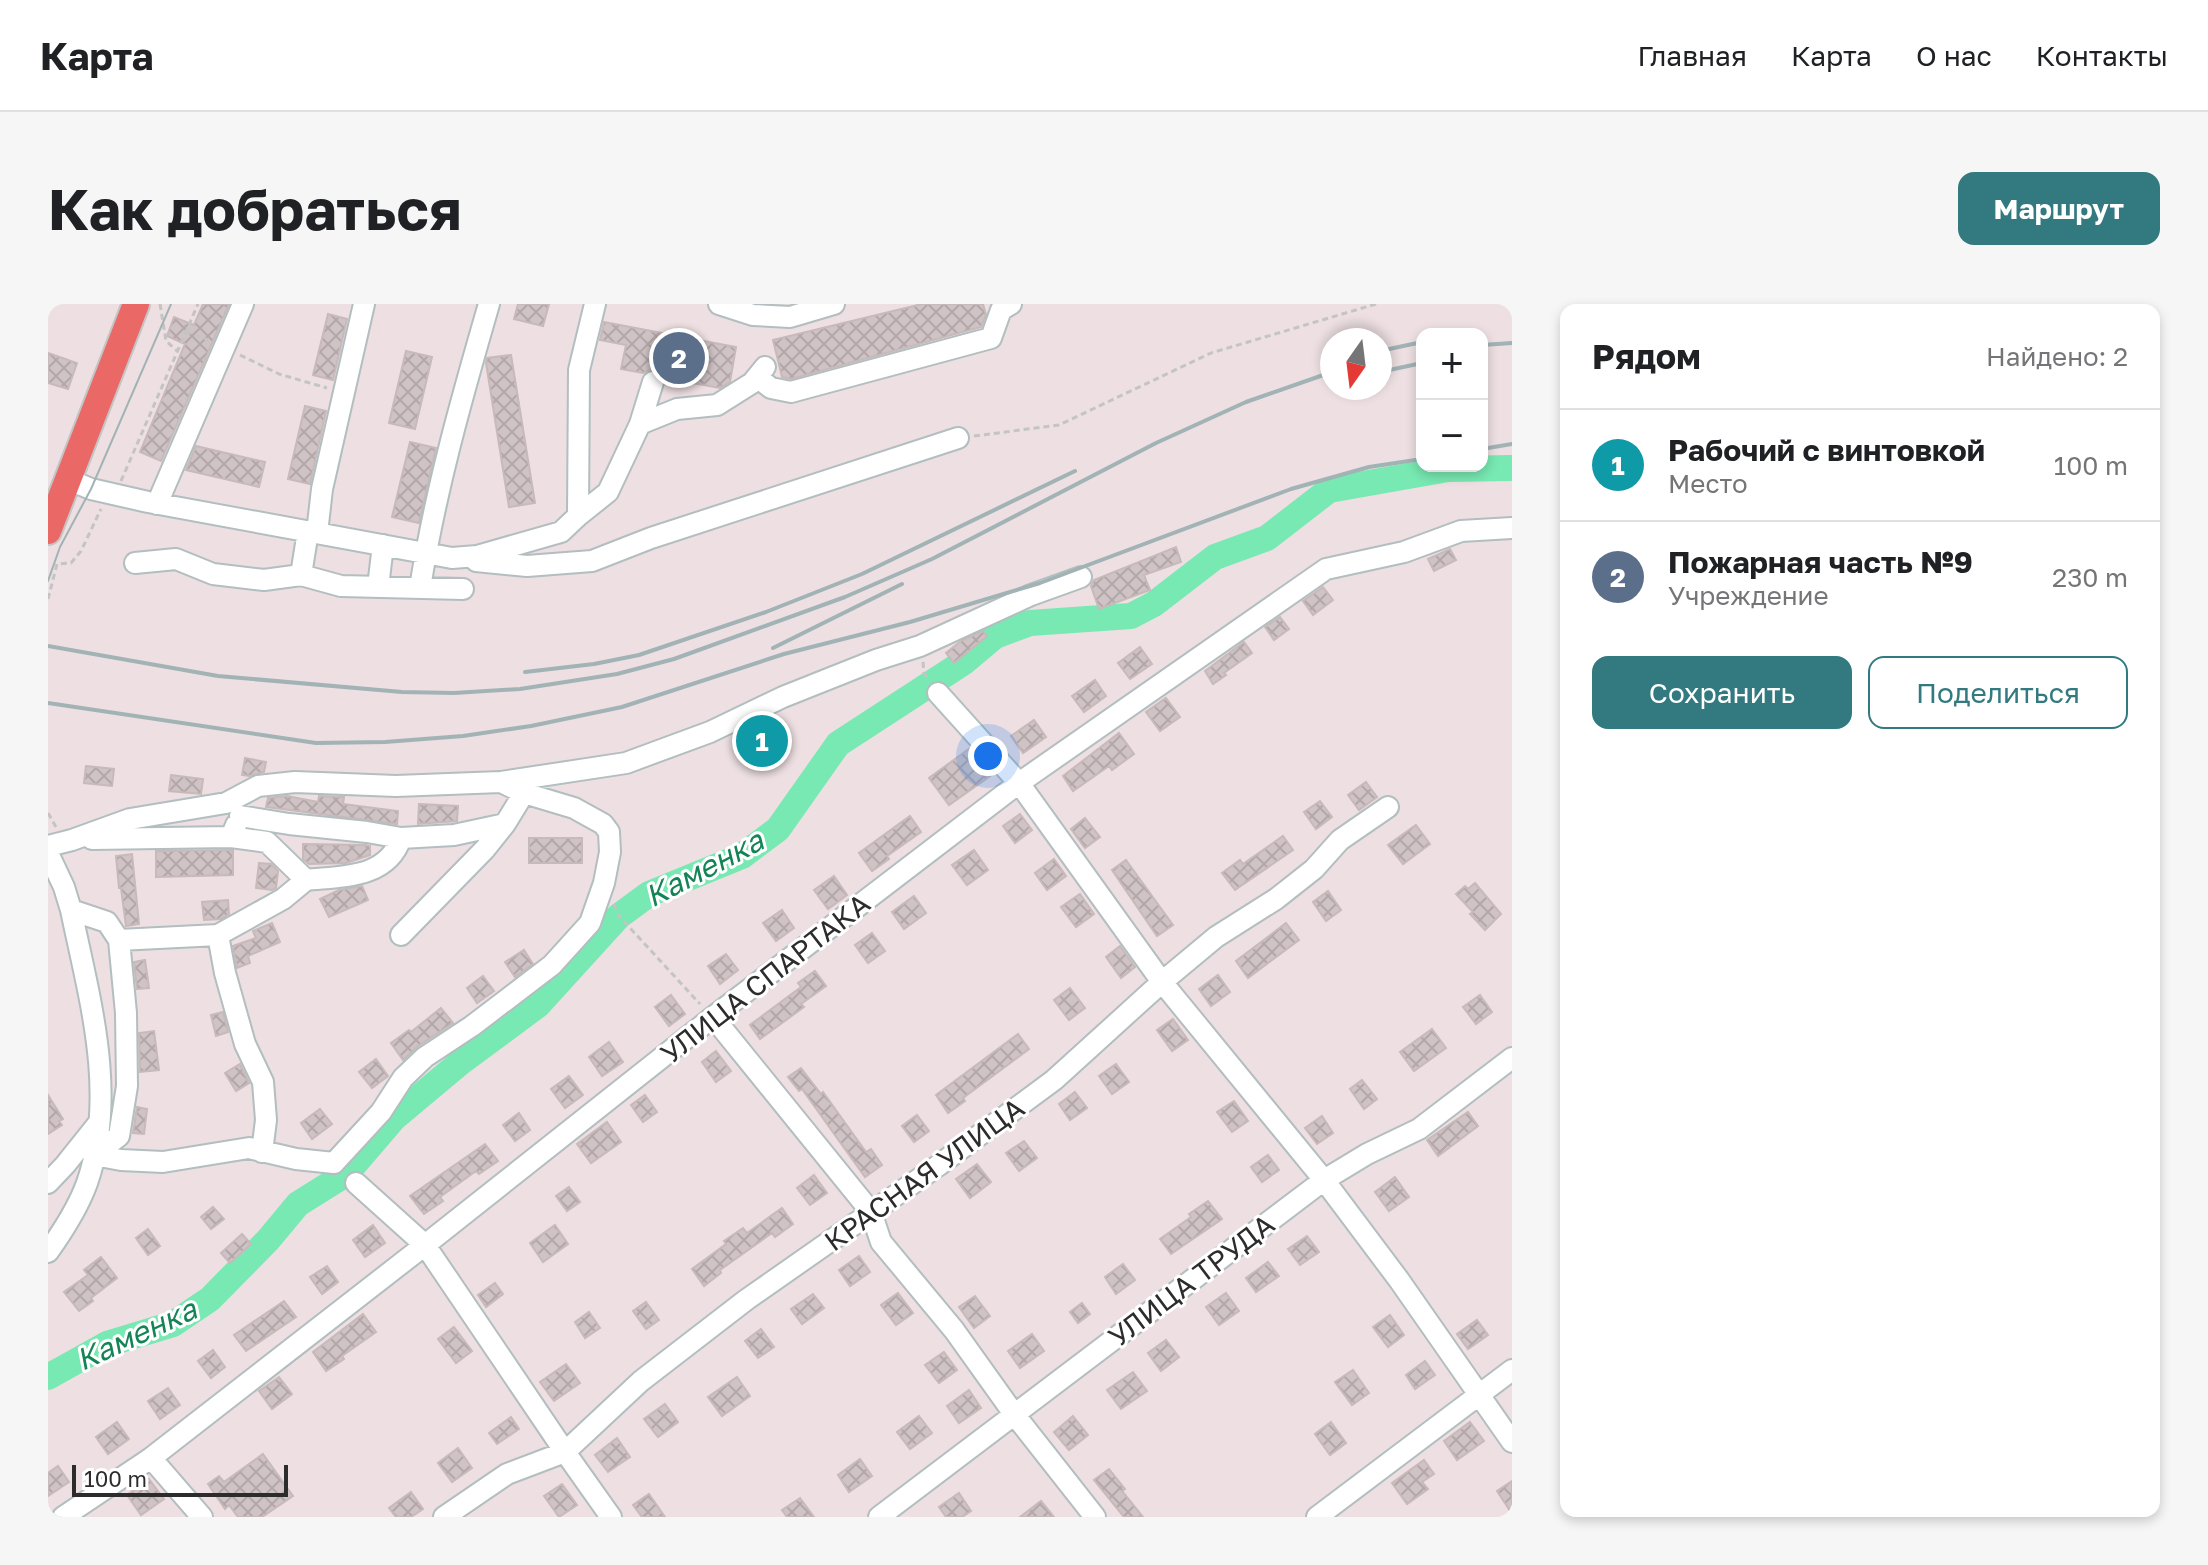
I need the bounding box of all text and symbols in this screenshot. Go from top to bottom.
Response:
text: Карта [40,33,153,78]
text: Главная [1637,39,1747,72]
text: Карта [1791,39,1872,72]
text: О нас [1916,39,1992,72]
text: Контакты [2036,39,2168,72]
button: Маршрут [1958,172,2160,245]
text: Как добраться [48,175,462,242]
pin: 2 [653,328,705,388]
north arrow [1320,328,1392,400]
map controls [1416,328,1488,472]
button: + [1416,328,1488,400]
text: Рядом [1592,336,1701,376]
text: Найдено: 2 [1986,341,2128,372]
button: − [1416,400,1488,472]
text: Рабочий с винтовкой [1668,432,1985,468]
text: 1 [1611,450,1625,481]
text: 100 m [2054,450,2128,481]
text: Место [1668,468,1748,499]
text: Пожарная часть №9 [1668,544,1973,580]
text: 2 [1610,562,1626,593]
text: 230 m [2052,562,2128,593]
text: Учреждение [1668,580,1829,611]
button: Сохранить [1592,656,1852,729]
button: Поделиться [1868,656,2128,729]
pin: 1 [736,711,788,771]
your location [968,736,1008,776]
water label: Каменка [639,821,770,914]
street label: УЛИЦА СПАРТАКА [654,886,876,1070]
street label: КРАСНАЯ УЛИЦА [818,1090,1030,1257]
street label: УЛИЦА ТРУДА [1102,1207,1281,1353]
water label: Каменка [70,1290,203,1378]
scale bar [72,1461,288,1497]
text: 100 m [84,1465,147,1492]

